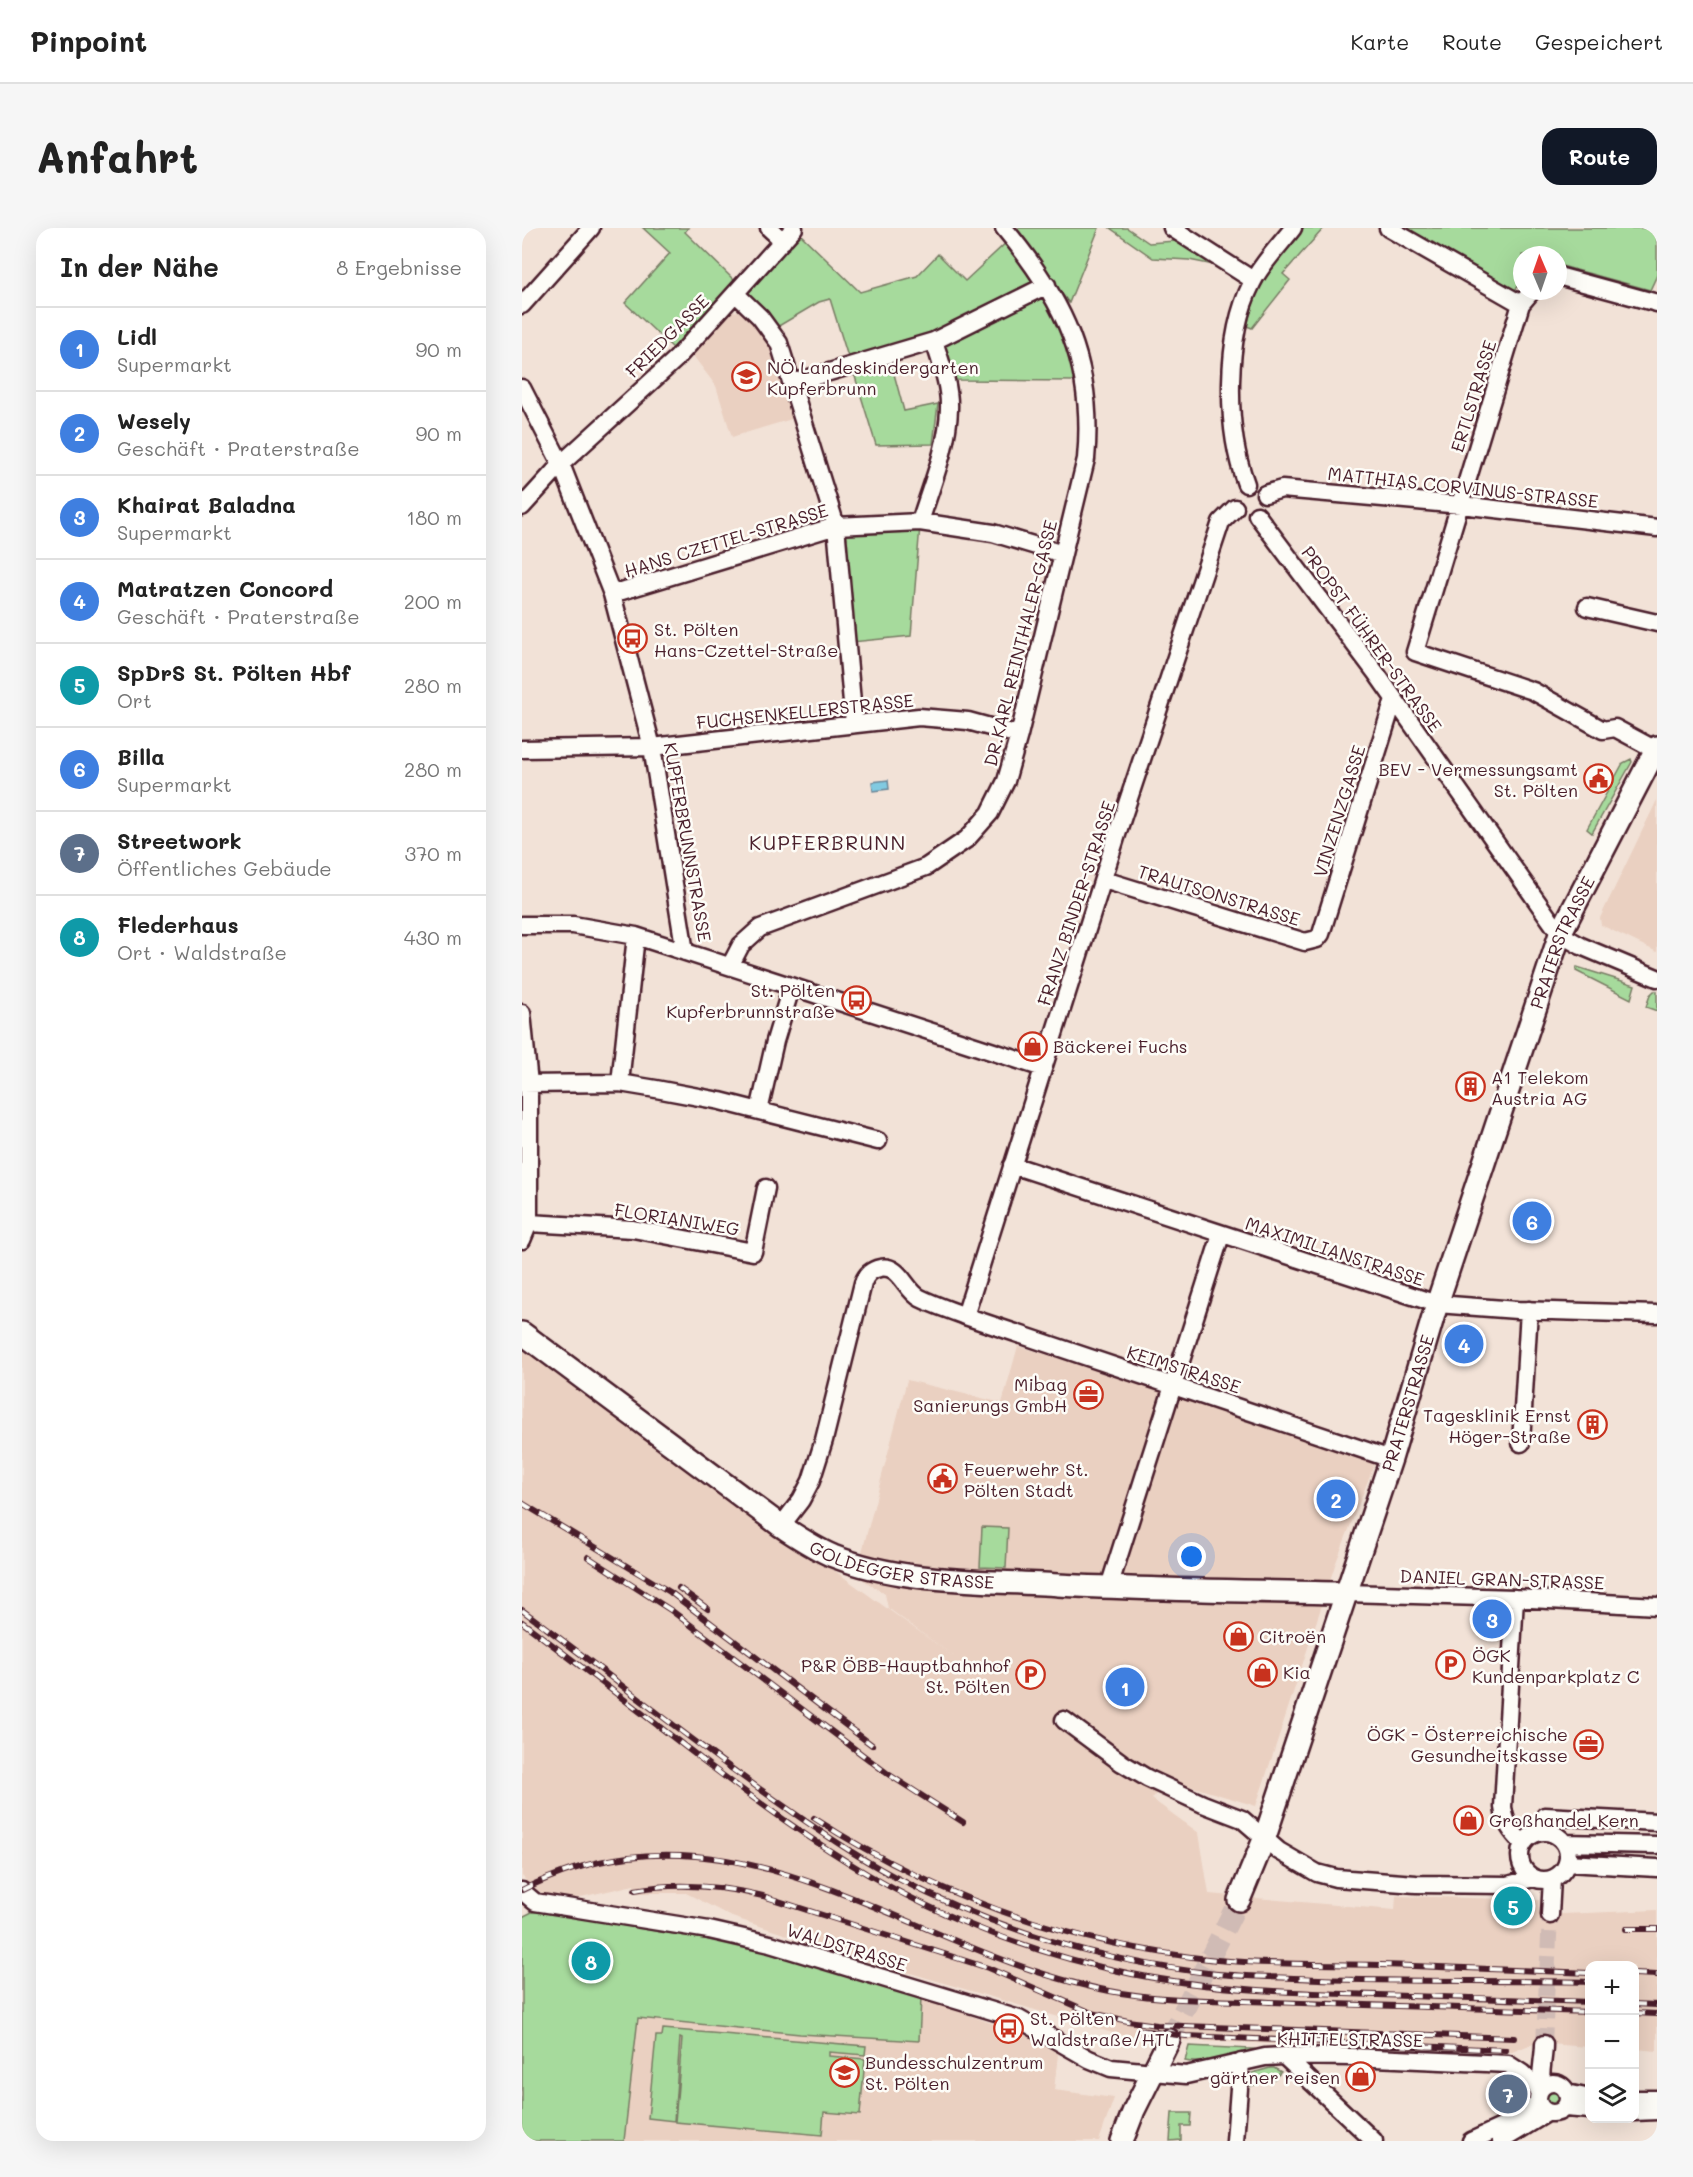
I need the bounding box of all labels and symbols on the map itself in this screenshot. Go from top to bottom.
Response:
north arrow [1513,246,1567,300]
street label: FRIEDGASSE [620,289,714,383]
street label: ERTLSTRASSE [1445,337,1501,455]
place label: NÖ Landeskindergarten Kupferbrunn [767,355,979,400]
school or university icon: NÖ Landeskindergarten Kupferbrunn [730,361,762,393]
street label: MATTHIAS CORVINUS-STRASSE [1327,461,1599,513]
street label: HANS CZETTEL-STRASSE [621,498,831,582]
street label: DR.KARL REINTHALER-GASSE [978,517,1062,769]
street label: PROPST FÜHRER-STRASSE [1296,541,1448,737]
place label: St. Pölten Hans-Czettel-Straße [654,617,838,662]
bus stop icon: St. Pölten Hans-Czettel-Straße [617,623,649,655]
street label: FUCHSENKELLERSTRASSE [695,688,915,734]
street label: KUPFERBRUNNSTRASSE [659,741,717,943]
street label: VINZENZGASSE [1308,742,1370,880]
place label: BEV - Vermessungsamt St. Pölten [1379,757,1578,802]
public building icon: BEV - Vermessungsamt St. Pölten [1583,763,1615,795]
street label: FRANZ BINDER-STRASSE [1032,797,1120,1009]
district label: KUPFERBRUNN [749,829,907,855]
street label: TRAUTSONSTRASSE [1135,859,1303,931]
street label: PRATERSTRASSE [1524,872,1600,1012]
place label: St. Pölten Kupferbrunnstraße [666,978,835,1023]
bus stop icon: St. Pölten Kupferbrunnstraße [840,984,872,1016]
shop icon: Bäckerei Fuchs [1016,1030,1048,1062]
place label: Bäckerei Fuchs [1053,1034,1188,1058]
place label: A1 Telekom Austria AG [1491,1065,1589,1110]
building icon: A1 Telekom Austria AG [1454,1071,1486,1103]
street label: FLORIANIWEG [613,1197,741,1241]
pin: 6 [1512,1198,1552,1244]
street label: MAXIMILIANSTRASSE [1243,1211,1427,1291]
pin: 4 [1444,1322,1484,1366]
street label: PRATERSTRASSE [1376,1332,1439,1475]
street label: KEIMSTRASSE [1124,1339,1244,1399]
place label: Mibag Sanierungs GmbH [913,1372,1067,1417]
office icon: Mibag Sanierungs GmbH [1072,1378,1104,1410]
place label: Tagesklinik Ernst Höger-Straße [1423,1403,1571,1448]
building icon: Tagesklinik Ernst Höger-Straße [1576,1409,1608,1441]
place label: Feuerwehr St. Pölten Stadt [964,1457,1089,1502]
public building icon: Feuerwehr St. Pölten Stadt [927,1463,959,1495]
pin: 2 [1316,1476,1356,1522]
street label: GOLDEGGER STRASSE [805,1534,995,1594]
your location [1177,1542,1206,1571]
street label: DANIEL GRAN-STRASSE [1399,1563,1605,1595]
pin: 3 [1472,1596,1512,1642]
shop icon: Citroën [1222,1620,1254,1652]
place label: Citroën [1259,1624,1326,1648]
place label: ÖGK Kundenparkplatz C [1472,1643,1640,1688]
parking icon: ÖGK Kundenparkplatz C [1435,1649,1467,1681]
place label: P&R ÖBB-Hauptbahnhof St. Pölten [801,1653,1011,1698]
shop icon: Kia [1246,1656,1278,1688]
parking icon: P&R ÖBB-Hauptbahnhof St. Pölten [1015,1659,1047,1691]
place label: Kia [1283,1660,1311,1684]
pin: 1 [1106,1664,1144,1710]
place label: ÖGK - Österreichische Gesundheitskasse [1367,1722,1568,1767]
office icon: ÖGK - Österreichische Gesundheitskasse [1573,1728,1605,1760]
shop icon: Großhandel Kern [1452,1804,1484,1836]
place label: Großhandel Kern [1489,1808,1639,1832]
pin: 5 [1494,1884,1532,1928]
street label: WALDSTRASSE [784,1917,910,1977]
pin: 8 [572,1938,610,1984]
place label: St. Pölten Waldstraße/HTL [1030,2006,1175,2051]
bus stop icon: St. Pölten Waldstraße/HTL [993,2012,1025,2044]
street label: KHITTELSTRASSE [1277,2026,1423,2052]
place label: Bundesschulzentrum St. Pölten [865,2050,1043,2095]
school or university icon: Bundesschulzentrum St. Pölten [828,2056,860,2088]
shop icon: gärtner reisen [1345,2061,1377,2093]
place label: gärtner reisen [1210,2065,1340,2089]
pin: 7 [1488,2072,1528,2116]

